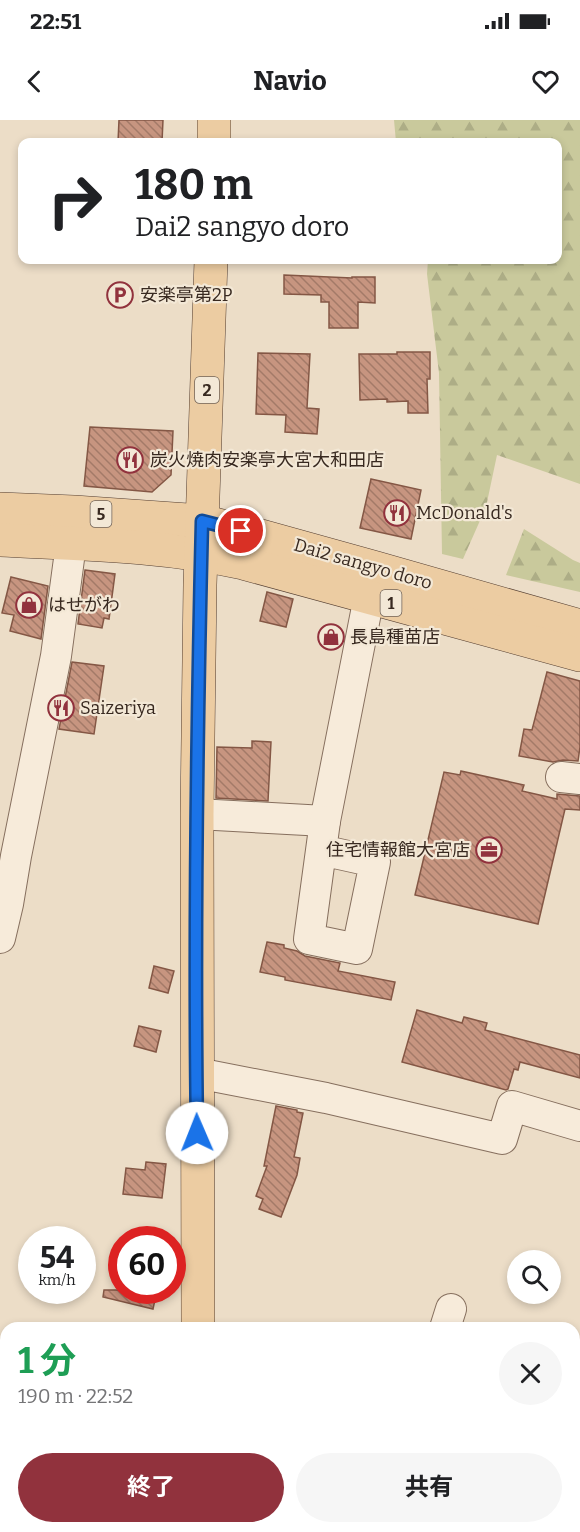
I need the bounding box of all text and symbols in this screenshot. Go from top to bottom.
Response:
text: 22:51 [30,8,81,35]
icon: back [18,65,51,98]
text: Navio [253,65,327,97]
icon: heart [529,65,562,98]
text: 180 m [135,160,253,210]
icon: right [36,162,114,240]
text: Dai2 sangyo doro [135,211,349,243]
parking icon: 安楽亭第2P [105,280,135,310]
place label: 安楽亭第2P [140,284,233,306]
road number: 2 [195,377,219,403]
restaurant icon: 炭火焼肉安楽亭大宮大和田店 [115,445,145,475]
place label: 炭火焼肉安楽亭大宮大和田店 [150,449,384,471]
restaurant icon: McDonald's [382,498,412,528]
road number: 5 [90,501,112,527]
place label: McDonald's [416,502,513,524]
pin [215,505,266,556]
icon: arrive [224,514,257,547]
street label: Dai2 sangyo doro [291,534,435,594]
shop icon: はせがわ [14,590,44,620]
road number: 1 [380,590,402,616]
place label: はせがわ [48,594,120,616]
shop icon: 長島種苗店 [316,622,346,652]
place label: 長島種苗店 [350,626,440,648]
restaurant icon: Saizeriya [46,693,76,723]
place label: Saizeriya [80,697,156,719]
office icon: 住宅情報館大宮店 [474,835,504,865]
place label: 住宅情報館大宮店 [326,839,470,861]
position arrow [165,1101,229,1165]
speed limit sign: 60 [108,1226,186,1304]
text: 54 [40,1240,74,1276]
map controls [507,1250,561,1304]
button: search [507,1250,561,1304]
text: km/h [38,1271,76,1289]
text: 1 分 [18,1339,76,1383]
button: close [499,1342,562,1405]
text: 190 m · 22:52 [18,1384,133,1408]
button: 終了 [18,1453,284,1522]
button: 共有 [296,1453,562,1522]

